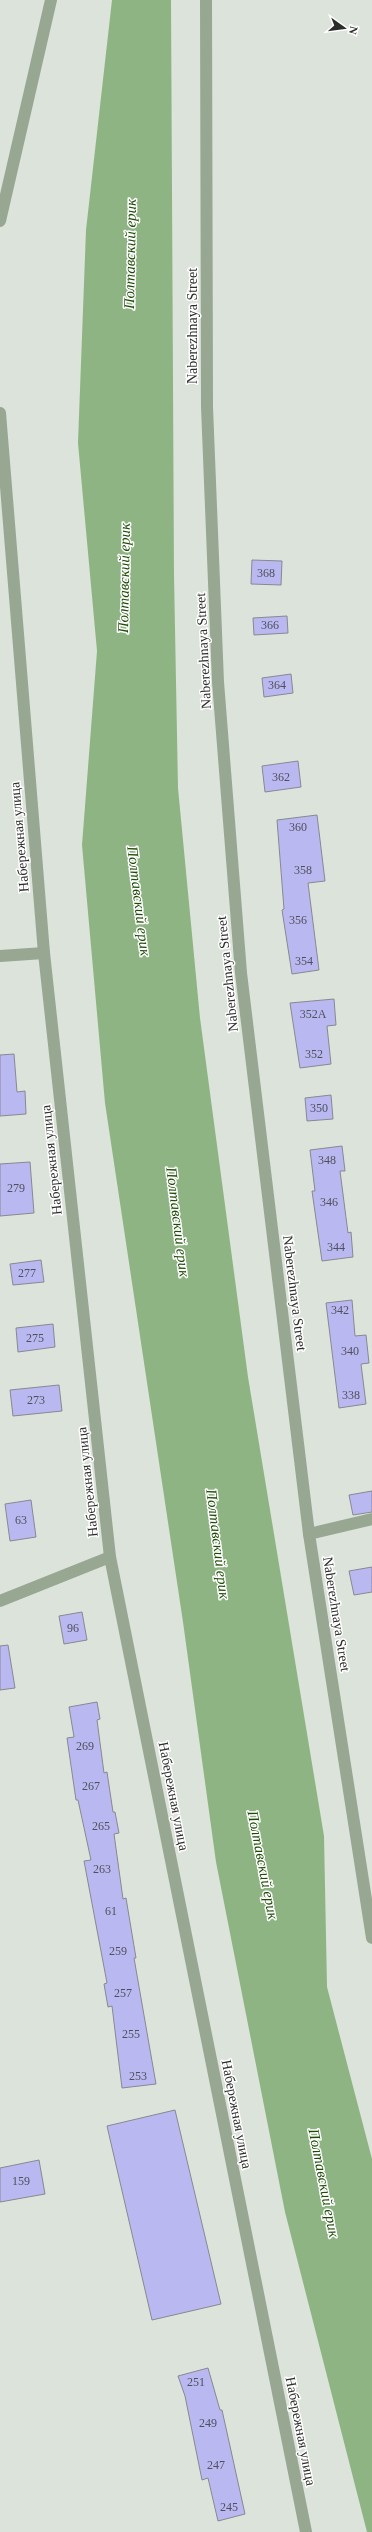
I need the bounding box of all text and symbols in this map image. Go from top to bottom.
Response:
north arrow [324,8,364,48]
text: N [347,25,360,36]
water label: Полтавский ерик [121,198,139,310]
street label: Naberezhnaya Street [185,268,200,384]
water label: Полтавский ерик [115,522,133,634]
house number: 368 [257,566,275,580]
street label: Naberezhnaya Street [193,592,214,709]
house number: 366 [261,618,279,632]
house number: 364 [268,678,286,692]
house number: 362 [272,770,290,784]
street label: Набережная улица [7,780,32,893]
house number: 360 [289,820,307,834]
water label: Полтавский ерик [124,844,154,958]
house number: 358 [294,863,312,877]
house number: 356 [289,913,307,927]
street label: Naberezhnaya Street [214,915,241,1033]
house number: 354 [295,954,313,968]
house number: 352А [300,1007,327,1021]
house number: 352 [305,1047,323,1061]
house number: 350 [310,1101,328,1115]
street label: Набережная улица [38,1103,65,1216]
house number: 348 [318,1153,336,1167]
water label: Полтавский ерик [163,1165,193,1279]
house number: 279 [7,1181,25,1195]
house number: 346 [320,1195,338,1209]
street label: Naberezhnaya Street [280,1234,309,1352]
house number: 344 [327,1240,345,1254]
house number: 277 [18,1266,36,1280]
house number: 342 [331,1303,349,1317]
house number: 275 [26,1331,44,1345]
house number: 340 [341,1344,359,1358]
house number: 338 [342,1388,360,1402]
house number: 273 [27,1393,45,1407]
street label: Набережная улица [74,1425,101,1538]
water label: Полтавский ерик [203,1487,233,1601]
house number: 63 [15,1513,27,1527]
street label: Naberezhnaya Street [320,1556,353,1673]
house number: 96 [67,1621,79,1635]
house number: 269 [76,1739,94,1753]
street label: Набережная улица [156,1740,192,1853]
house number: 267 [82,1779,100,1793]
water label: Полтавский ерик [244,1808,282,1922]
house number: 265 [92,1819,110,1833]
house number: 263 [93,1862,111,1876]
house number: 61 [105,1904,117,1918]
house number: 259 [109,1944,127,1958]
house number: 257 [114,1986,132,2000]
house number: 255 [122,2027,140,2041]
street label: Набережная улица [219,2058,255,2171]
house number: 253 [129,2069,147,2083]
water label: Полтавский ерик [305,2126,343,2240]
house number: 159 [12,2174,30,2188]
house number: 251 [187,2375,205,2389]
street label: Набережная улица [283,2375,319,2488]
house number: 249 [199,2416,217,2430]
house number: 247 [207,2458,225,2472]
house number: 245 [220,2500,238,2514]

